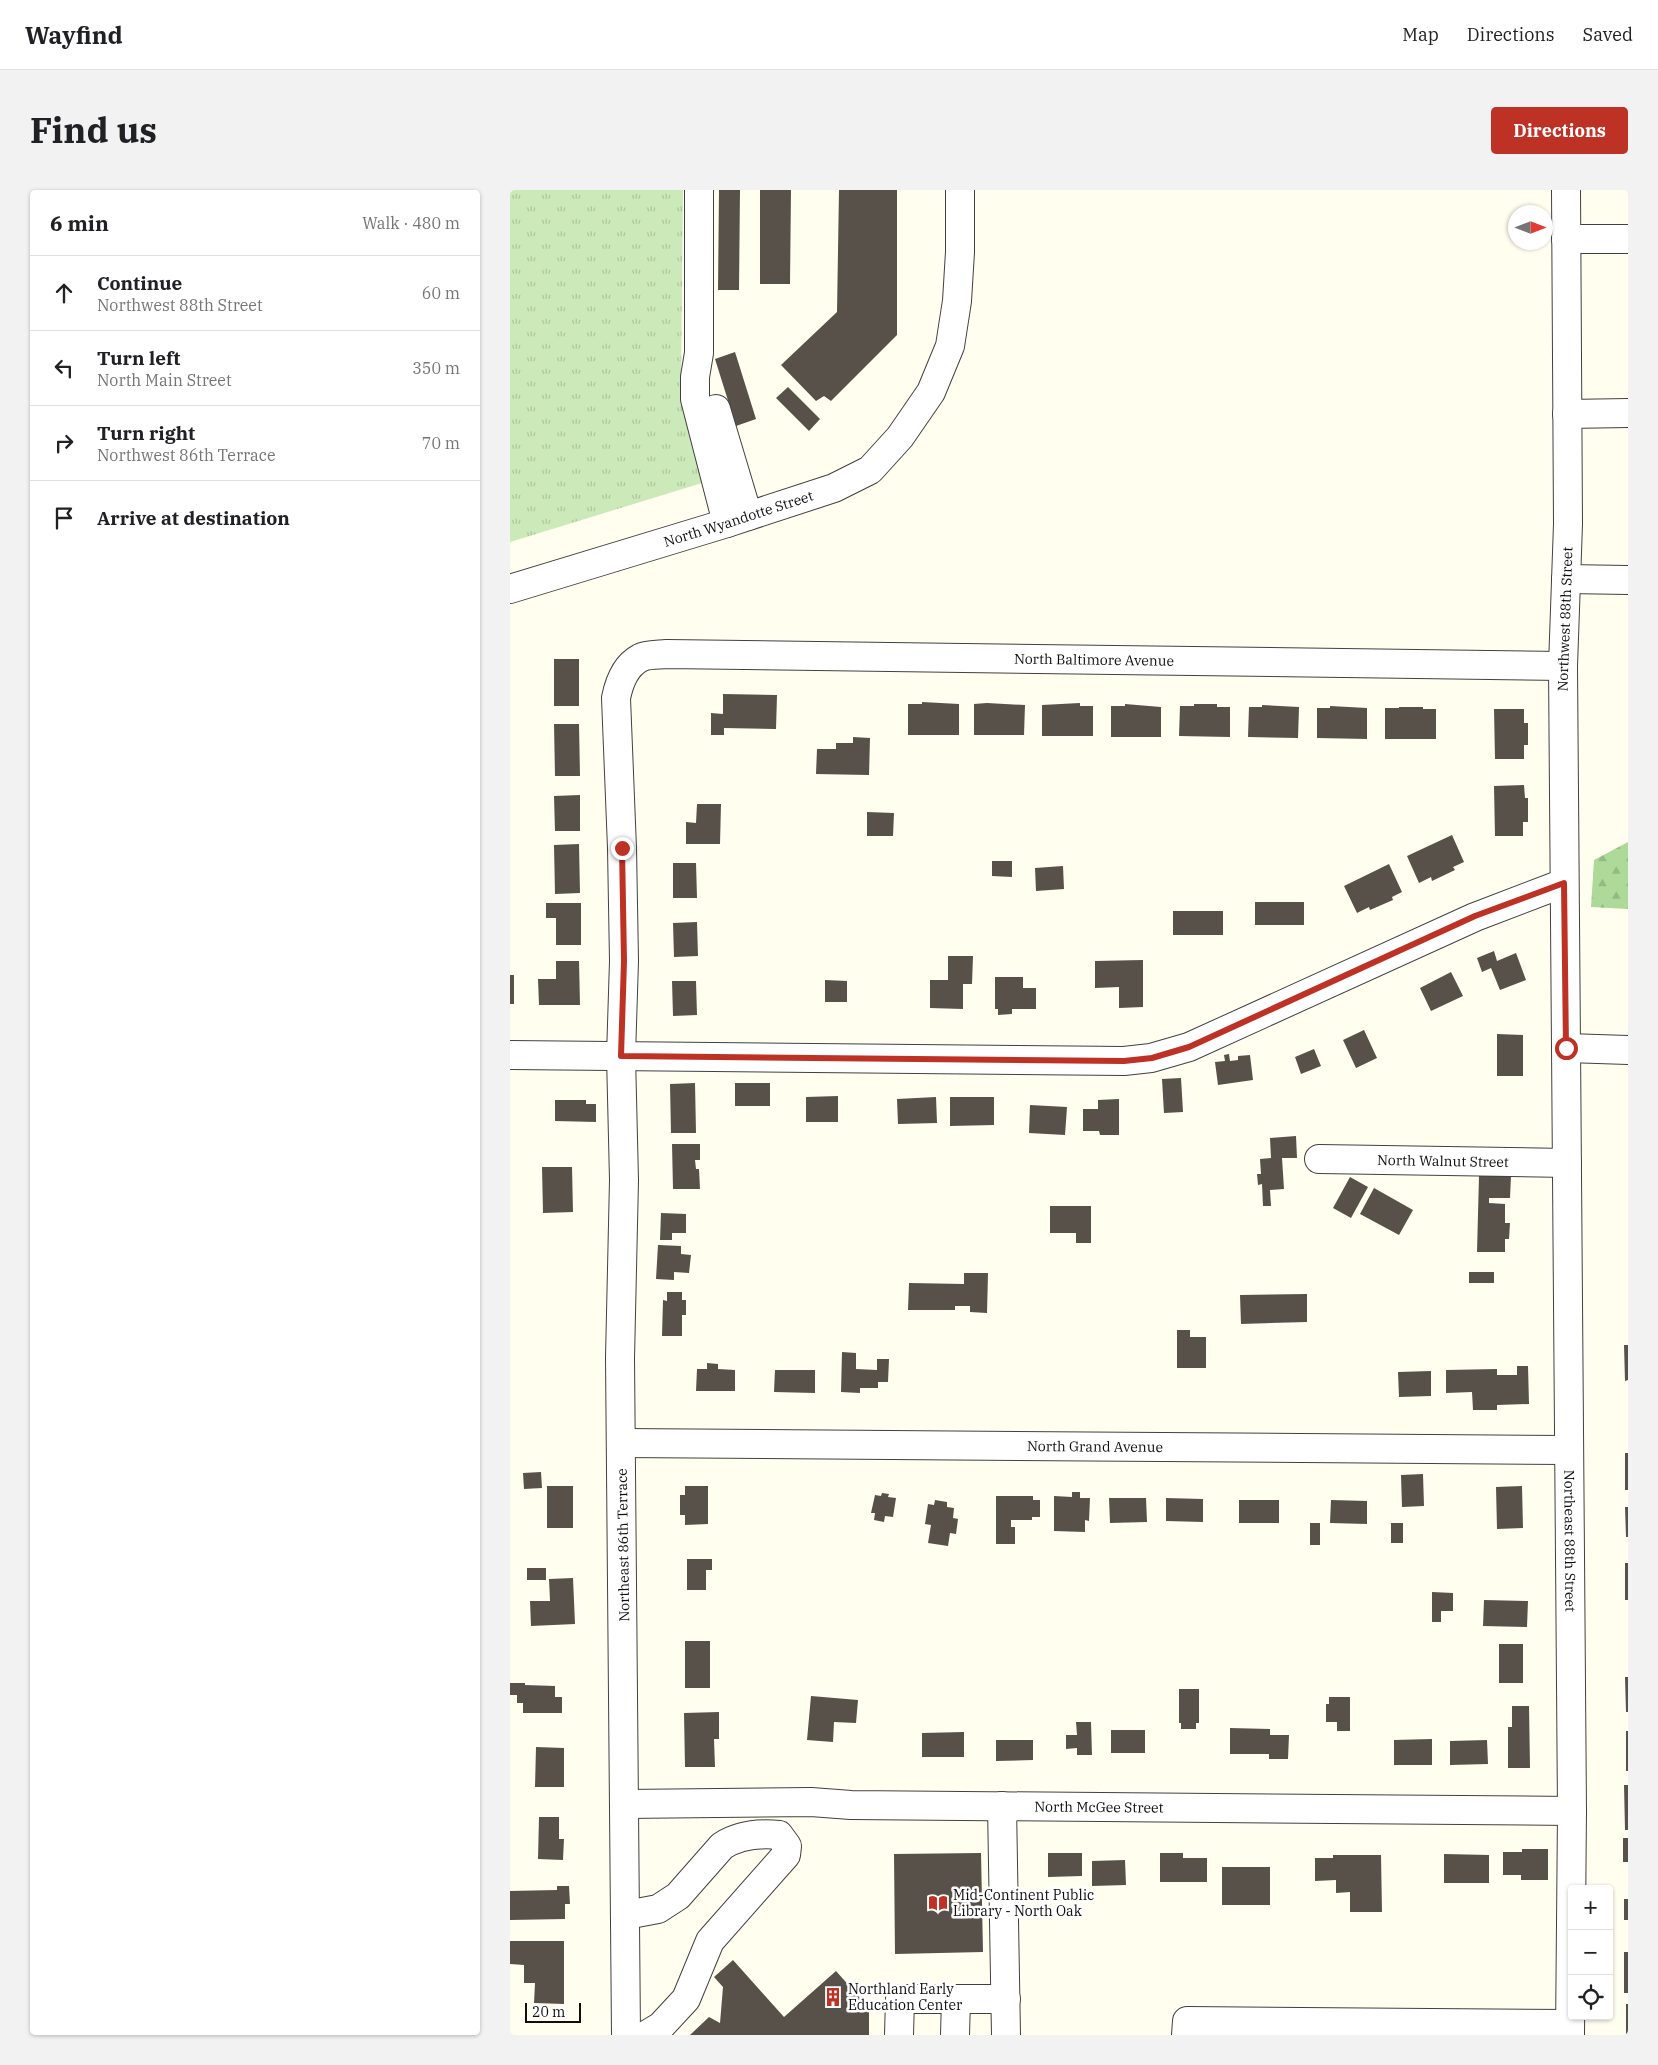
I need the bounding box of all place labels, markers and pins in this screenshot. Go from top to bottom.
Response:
place label: Mid-Continent Public Library - North Oak [953,1886,1094,1920]
library icon: Mid-Continent Public Library - North Oak [927,1892,949,1914]
place label: Northland Early Education Center [848,1980,963,2014]
building icon: Northland Early Education Center [822,1986,844,2008]

